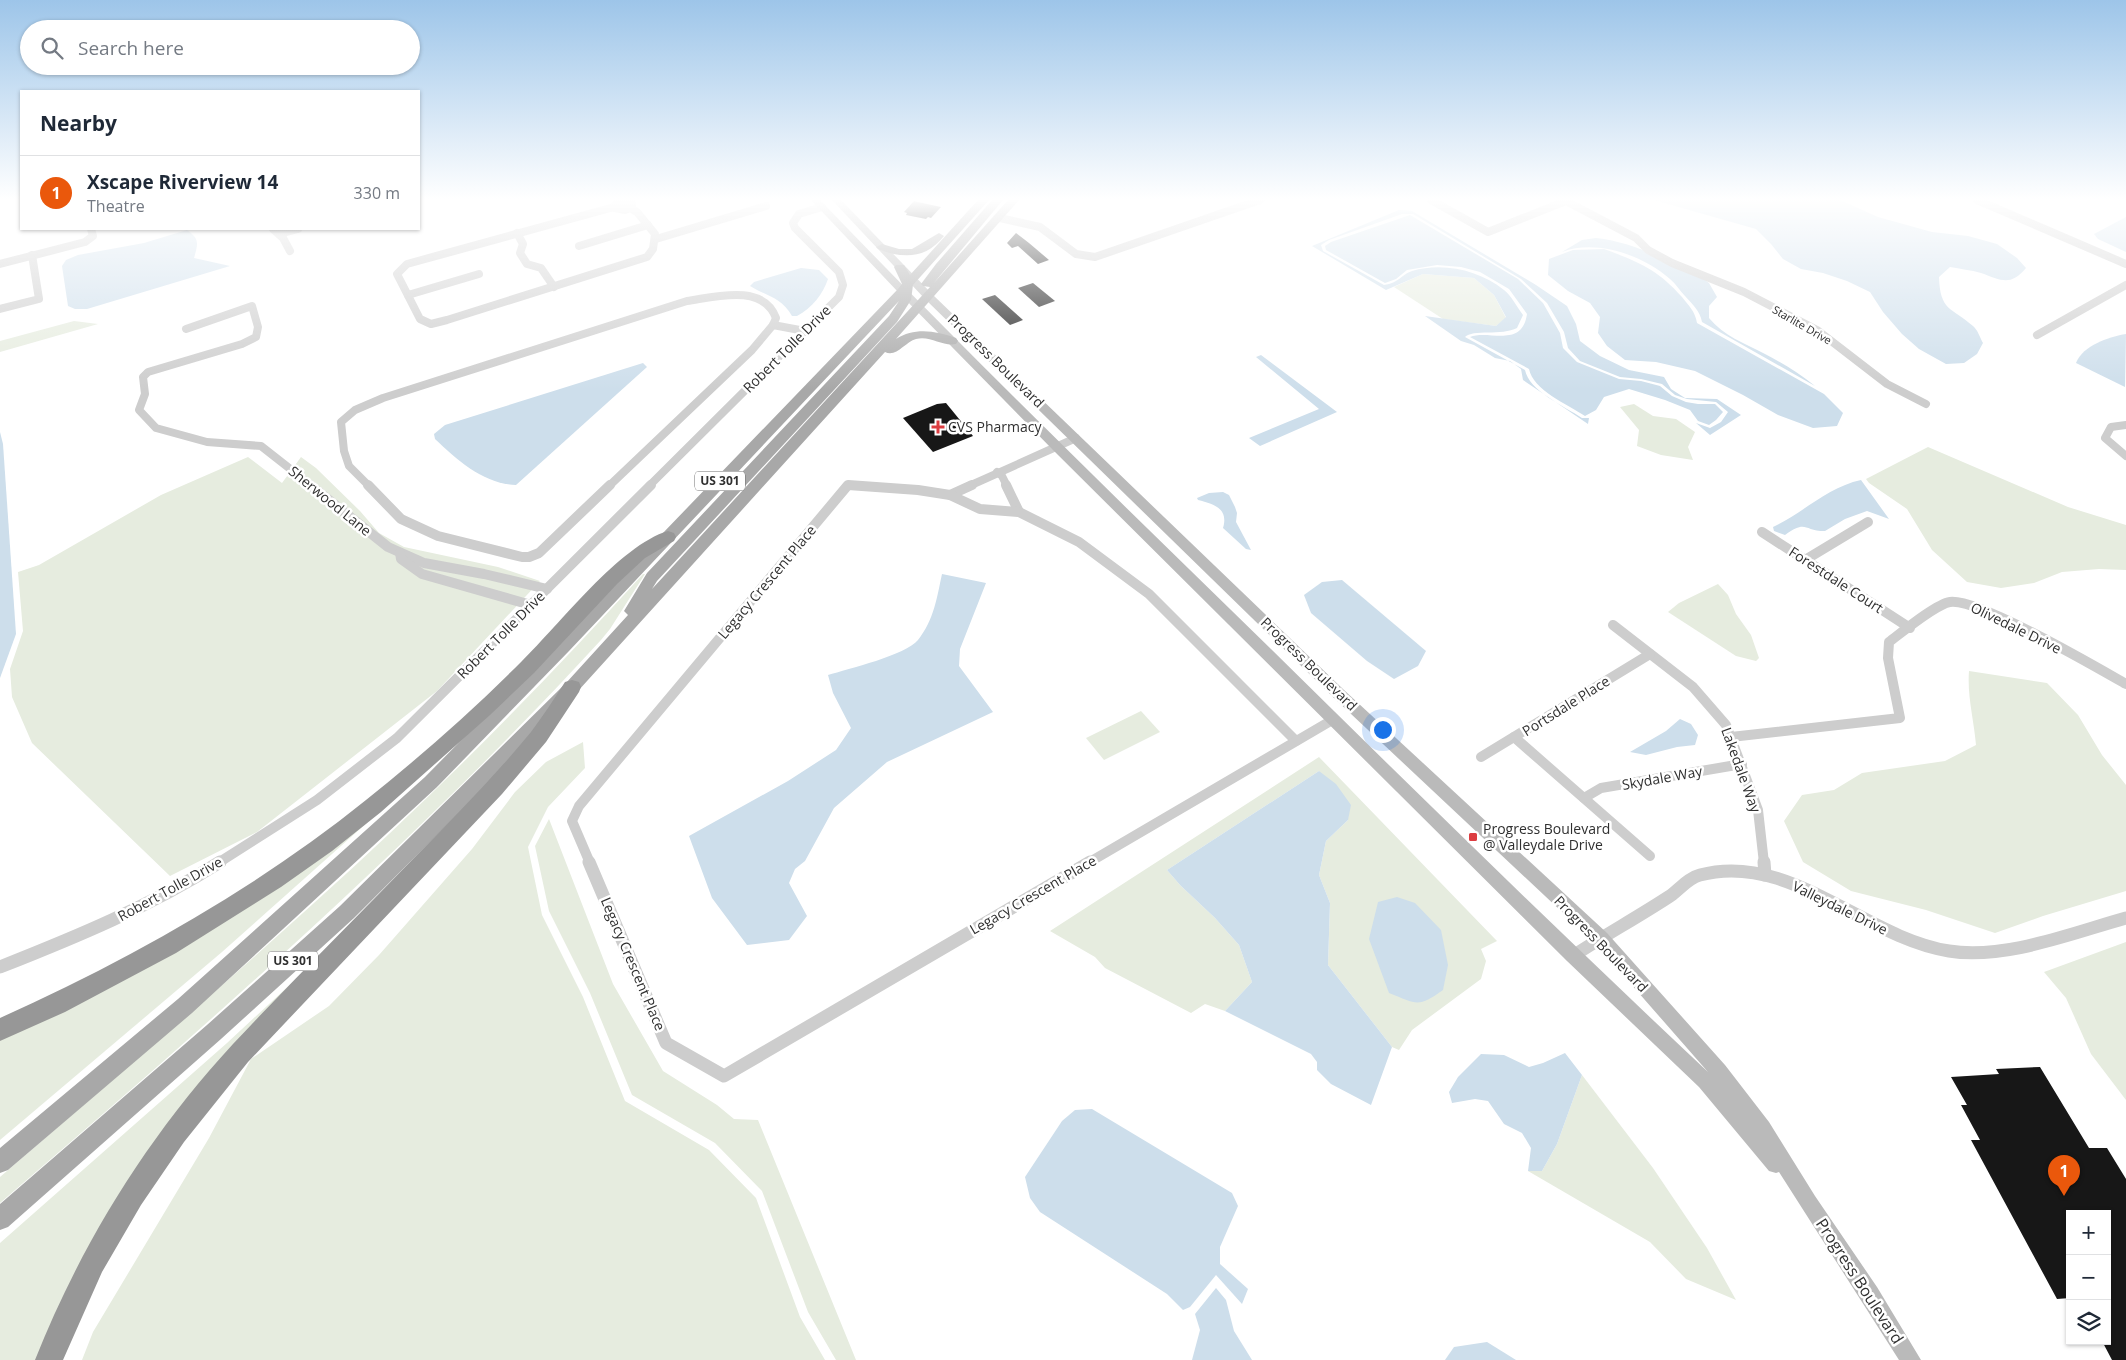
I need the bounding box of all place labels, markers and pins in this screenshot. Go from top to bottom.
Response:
place label: CVS Pharmacy [948,417,1042,436]
marker: CVS Pharmacy [932,421,944,433]
place label: Progress Boulevard @ Valleydale Drive [1483,819,1610,854]
marker: Progress Boulevard @ Valleydale Drive [1467,831,1479,843]
pin: 1 [2048,1155,2080,1196]

